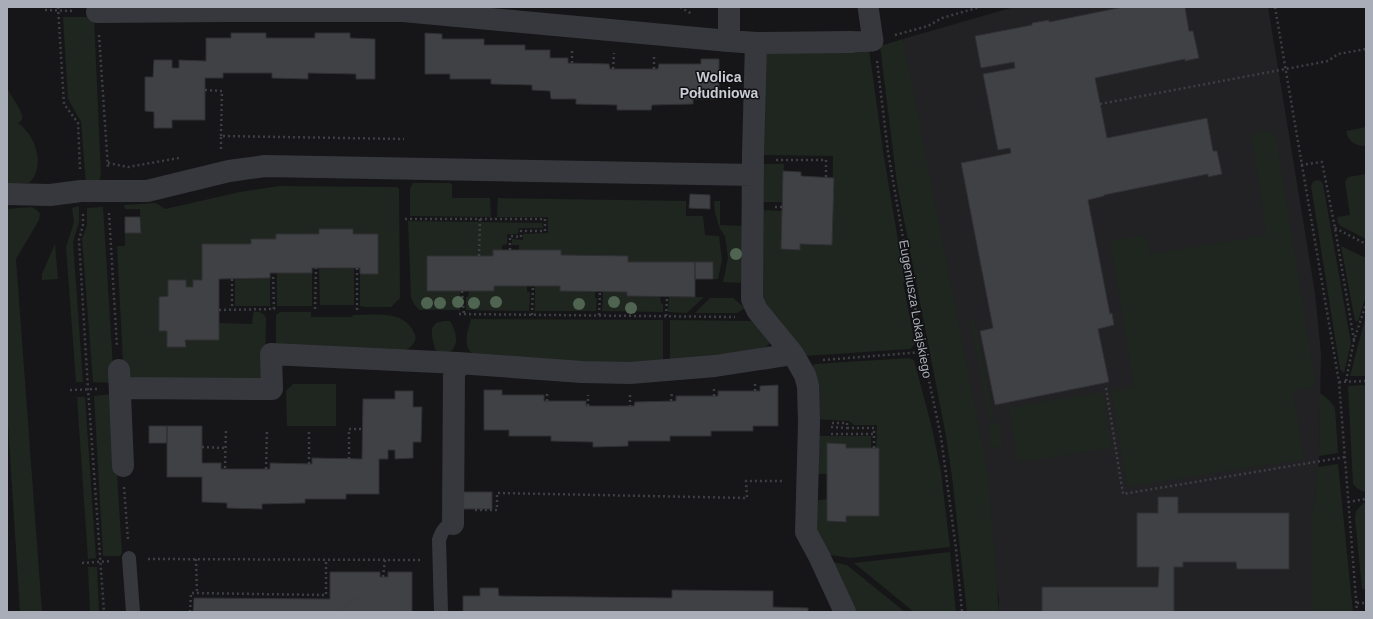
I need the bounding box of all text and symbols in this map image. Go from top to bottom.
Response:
district label: Wolica Południowa [680,69,758,101]
street label: Eugeniusza Lokajskiego [896,239,935,379]

